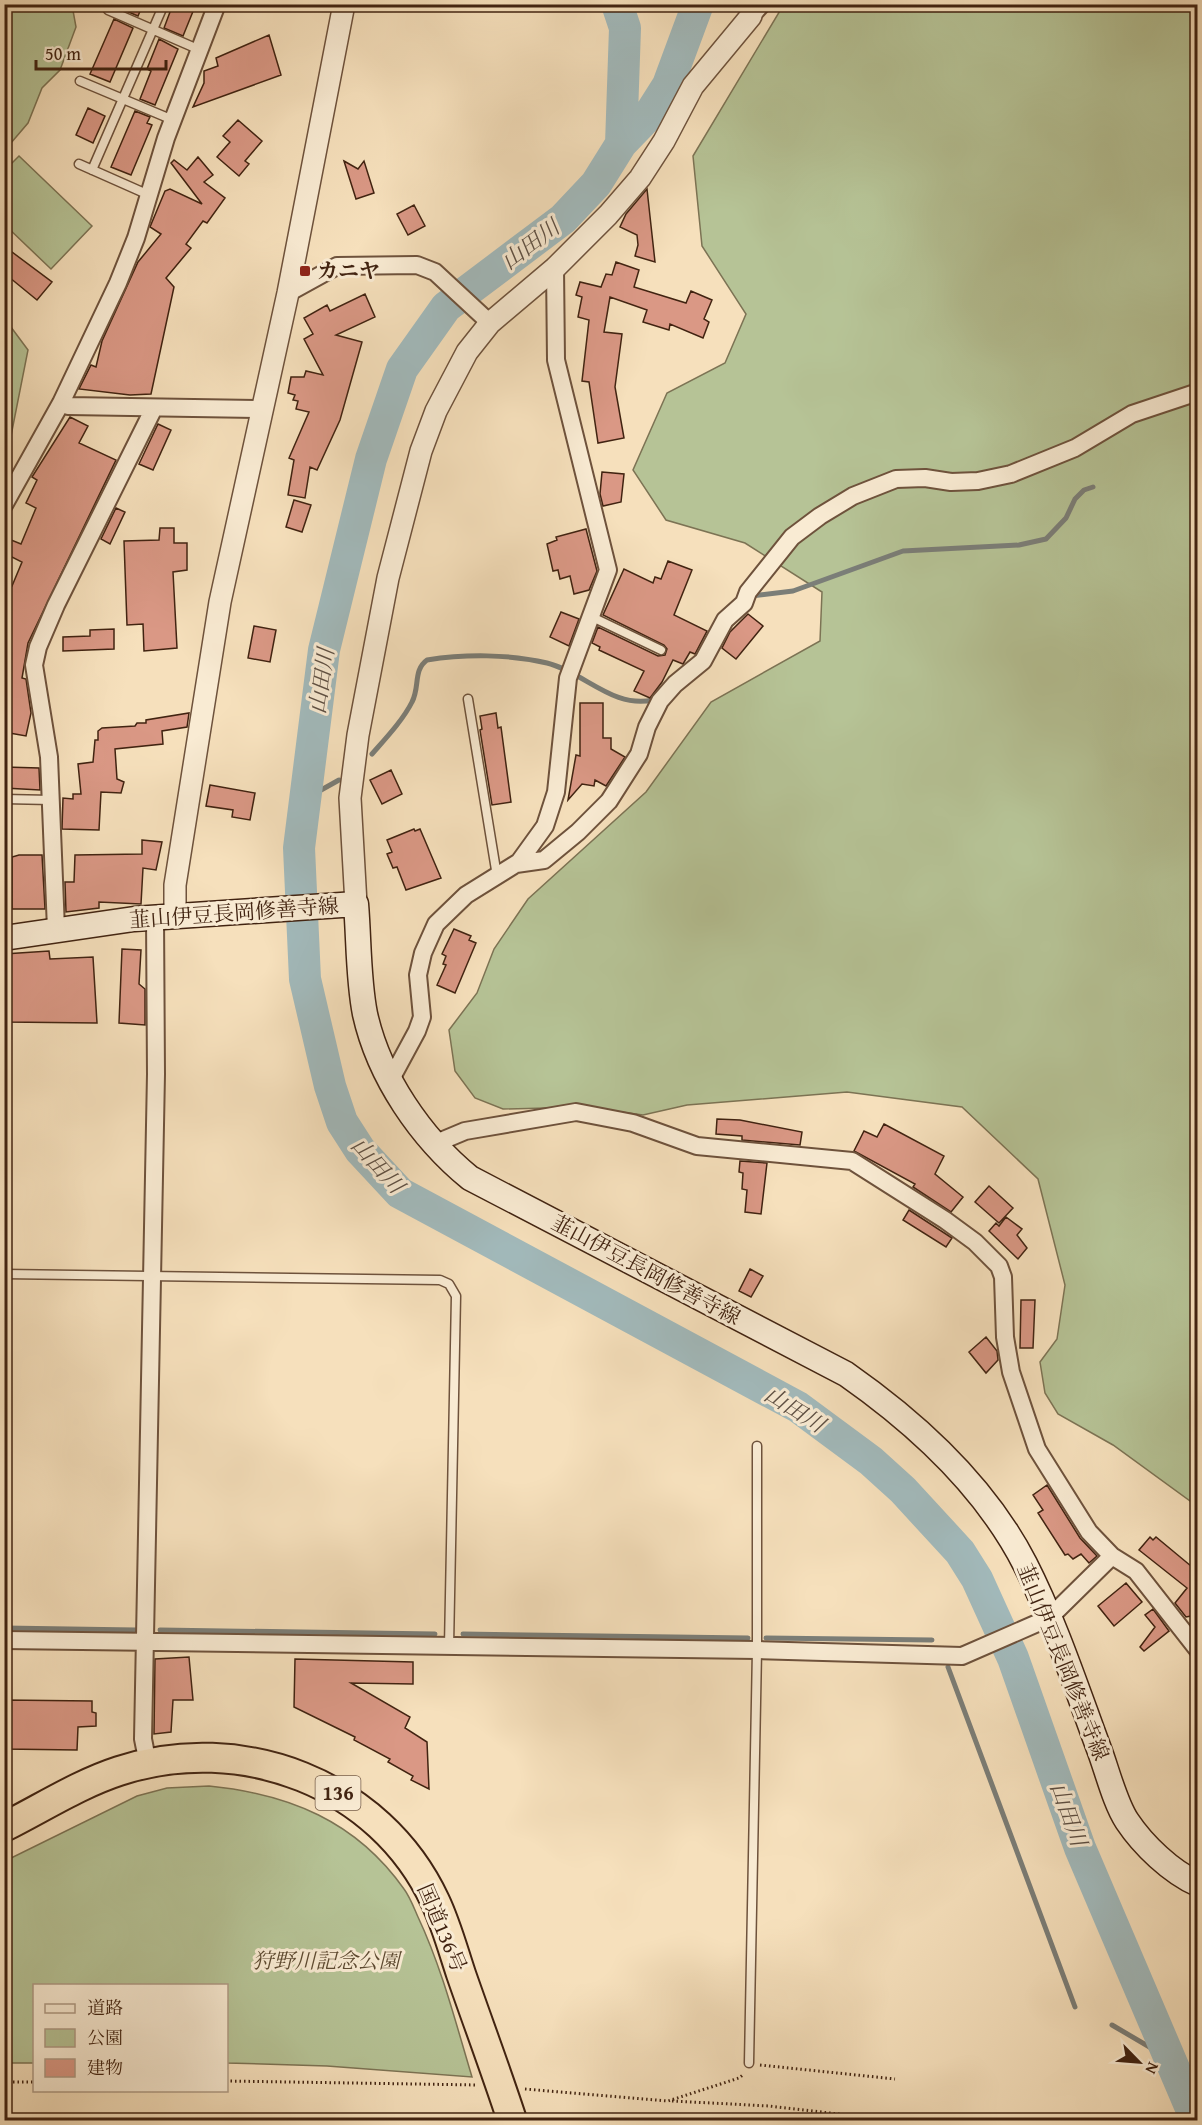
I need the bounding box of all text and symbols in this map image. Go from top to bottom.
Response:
scale bar [36,33,166,71]
text: 50 m [45,40,81,67]
water label: 山田川 [494,210,568,277]
place label: カニヤ [317,255,380,286]
marker: カニヤ [298,264,312,278]
water label: 山田川 [301,644,342,716]
street label: 韮山伊豆長岡修善寺線 [128,890,340,935]
water label: 山田川 [344,1130,413,1202]
street label: 韮山伊豆長岡修善寺線 [546,1207,746,1333]
water label: 山田川 [759,1378,833,1441]
street label: 韮山伊豆長岡修善寺線 [1010,1559,1117,1765]
road number: 136 [316,1776,360,1810]
water label: 山田川 [1043,1778,1096,1852]
street label: 国道136号 [410,1879,475,1977]
park label: 狩野川記念公園 [253,1945,402,1976]
legend [33,1984,228,2092]
text: 道路 [87,1994,123,2021]
text: 公園 [87,2024,123,2051]
north arrow [1109,2032,1169,2092]
text: 建物 [87,2054,123,2081]
text: N [1139,2058,1166,2079]

